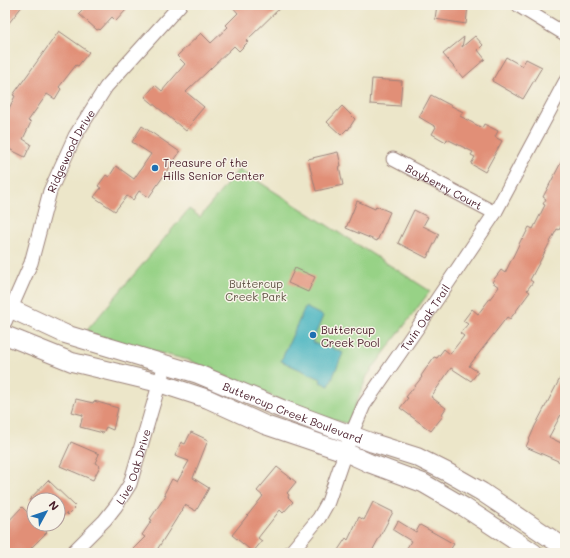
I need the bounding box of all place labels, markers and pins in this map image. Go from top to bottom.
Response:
place label: Treasure of the Hills Senior Center [163,155,265,183]
marker: Treasure of the Hills Senior Center [150,163,160,173]
place label: Buttercup Creek Pool [321,322,380,350]
marker: Buttercup Creek Pool [308,330,318,340]

